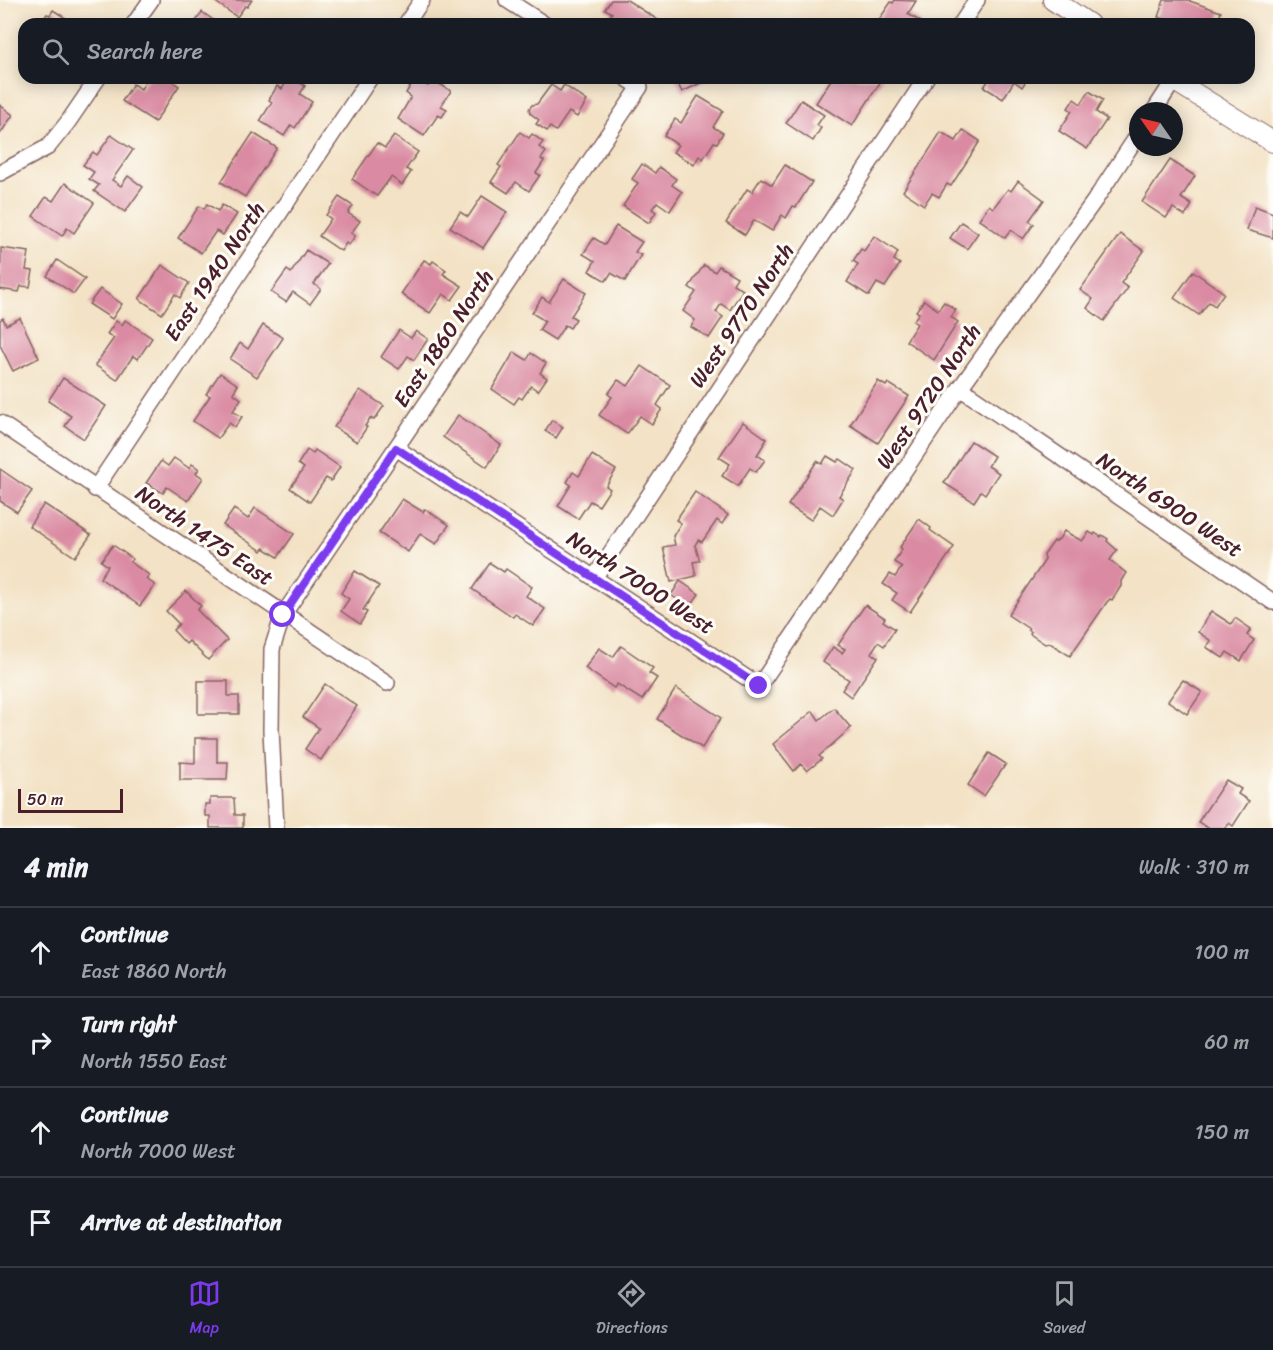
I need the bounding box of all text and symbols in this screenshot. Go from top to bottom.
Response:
search box [18,18,1255,84]
text: Search here [87,32,203,71]
icon: search [39,35,72,68]
north arrow [1129,102,1183,156]
street label: East 1940 North [153,193,276,349]
street label: West 9770 North [678,234,805,396]
street label: East 1860 North [382,261,504,416]
street label: West 9720 North [865,315,992,477]
street label: North 6900 West [1088,441,1251,568]
street label: North 1475 East [127,474,282,597]
street label: North 7000 West [559,520,723,645]
route start [269,601,295,627]
route end [745,672,771,698]
text: 50 m [27,785,63,814]
scale bar [18,786,123,814]
text: 4 min [24,844,88,890]
text: Walk · 310 m [1139,850,1249,885]
text: Continue [81,915,169,954]
text: 100 m [1195,935,1249,970]
icon: ahead [24,936,57,969]
text: East 1860 North [81,954,227,989]
text: Turn right [81,1005,176,1044]
text: 60 m [1204,1025,1249,1060]
icon: right [24,1026,57,1059]
text: North 1550 East [81,1044,228,1079]
text: Continue [81,1095,169,1134]
text: 150 m [1195,1115,1249,1150]
icon: ahead [24,1116,57,1149]
text: North 7000 West [81,1134,236,1169]
text: Arrive at destination [81,1203,282,1242]
icon: arrive [24,1206,57,1239]
tab: Map [188,1277,221,1342]
tab: Directions [596,1277,668,1342]
tab: Saved [1043,1277,1085,1342]

